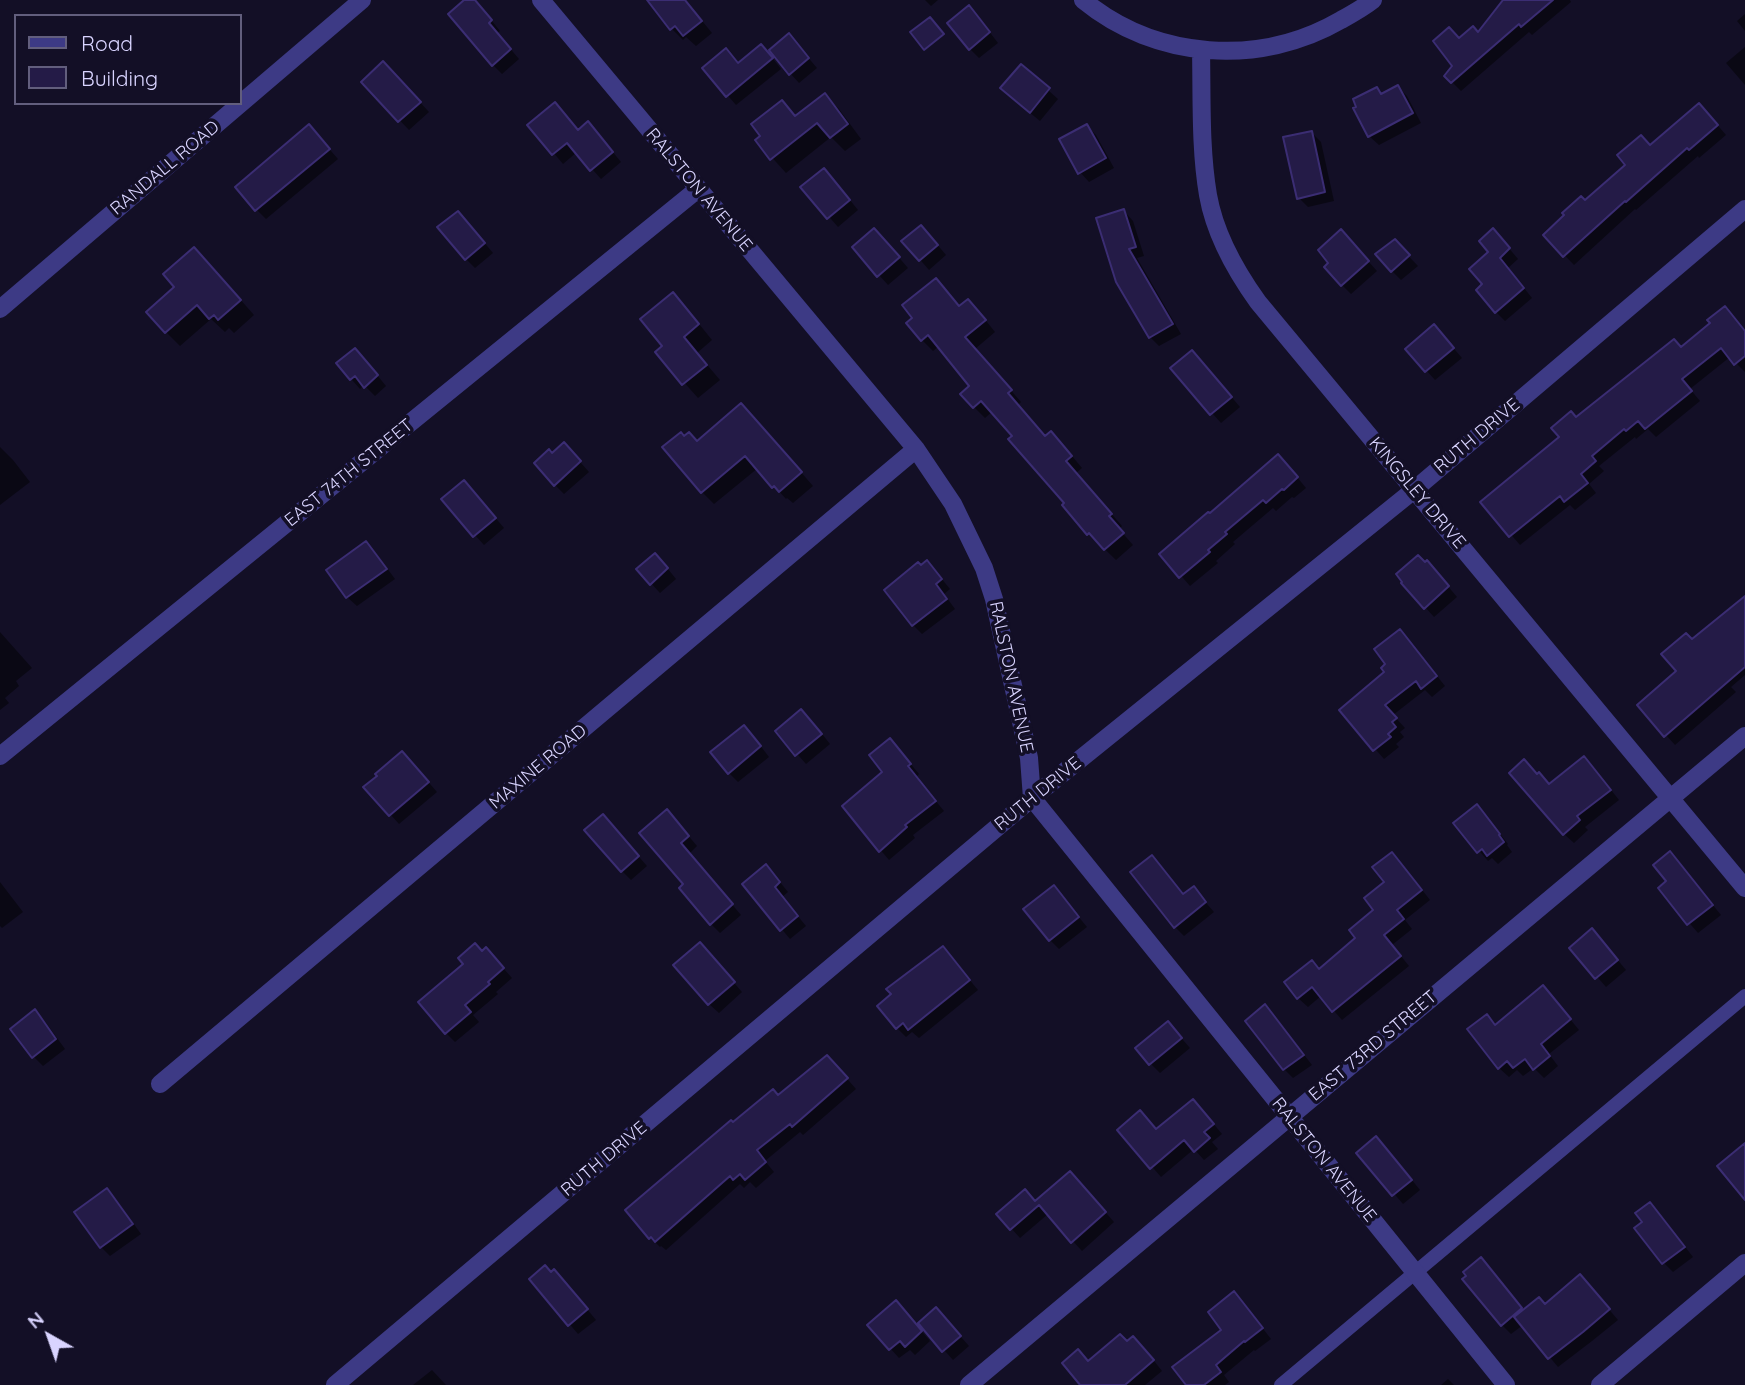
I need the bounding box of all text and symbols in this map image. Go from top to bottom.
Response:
legend [14,14,242,105]
text: Road [81,30,133,56]
text: Building [81,65,158,91]
street label: RANDALL ROAD [106,116,224,220]
street label: RALSTON AVENUE [641,124,757,256]
street label: RUTH DRIVE [1430,394,1524,478]
street label: EAST 74TH STREET [280,415,418,531]
street label: KINGSLEY DRIVE [1364,433,1470,553]
street label: RALSTON AVENUE [984,599,1038,755]
street label: MAXINE ROAD [485,720,591,814]
street label: RUTH DRIVE [990,752,1086,836]
street label: EAST 73RD STREET [1304,986,1442,1106]
street label: RALSTON AVENUE [1267,1093,1381,1227]
street label: RUTH DRIVE [557,1117,651,1201]
north arrow [14,1301,84,1371]
text: N [22,1306,49,1334]

